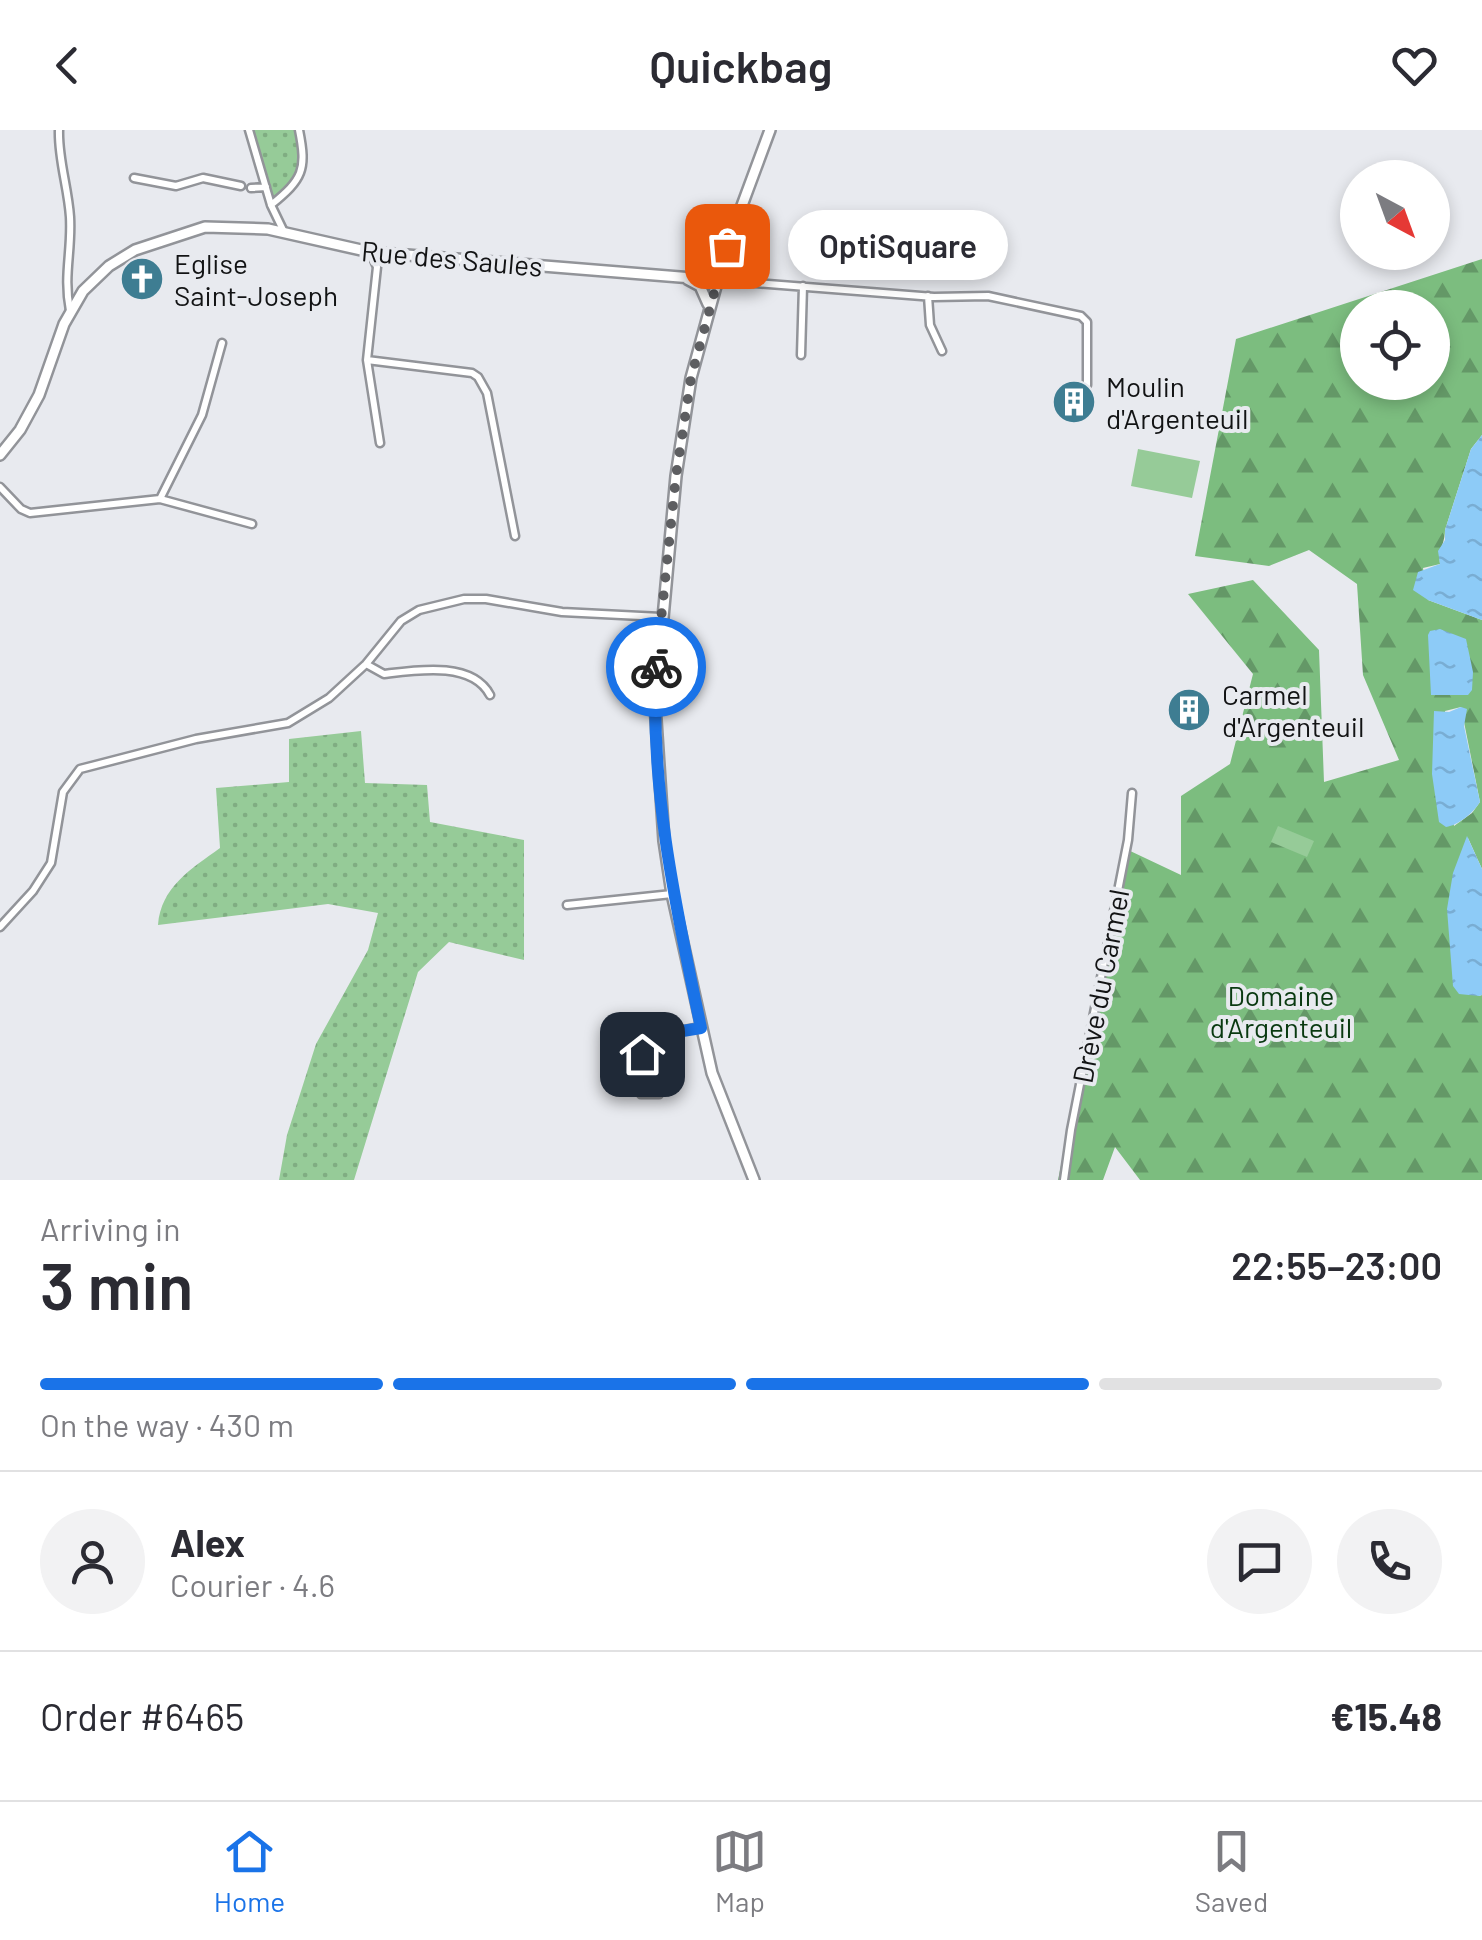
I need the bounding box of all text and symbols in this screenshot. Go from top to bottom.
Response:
icon: back [40,38,95,93]
text: Quickbag [650,38,832,92]
icon: heart [1387,38,1442,93]
north arrow [1340,160,1450,270]
map controls [1340,160,1450,400]
pin [685,204,770,289]
callout: OptiSquare [787,211,1007,281]
icon: bag [700,219,755,274]
text: OptiSquare [819,226,977,264]
street label: Rue des Saules [360,233,544,283]
place label: Eglise Saint-Joseph [174,246,338,312]
church icon: Eglise Saint-Joseph [119,256,165,302]
button: locate [1340,290,1450,400]
place label: Moulin d'Argenteuil [1106,369,1248,435]
building icon: Moulin d'Argenteuil [1051,379,1097,425]
courier [606,617,706,717]
icon: bike [629,640,684,695]
place label: Carmel d'Argenteuil [1222,677,1364,743]
building icon: Carmel d'Argenteuil [1166,687,1212,733]
street label: Drève du Carmel [1065,886,1135,1086]
park label: Domaine d'Argenteuil [1210,978,1352,1044]
pin [600,1012,685,1097]
icon: home [615,1027,670,1082]
text: Arriving in [40,1209,180,1247]
text: 22:55–23:00 [1231,1242,1442,1288]
text: 3 min [40,1245,193,1323]
text: On the way · 430 m [40,1405,294,1443]
button: person [40,1509,145,1614]
button: chat [1207,1509,1312,1614]
button: phone [1337,1509,1442,1614]
text: Alex [170,1519,245,1565]
text: Courier · 4.6 [170,1565,335,1603]
text: Order #6465 [40,1693,244,1739]
text: €15.48 [1330,1693,1442,1739]
tab: Home [214,1824,285,1918]
tab: Map [712,1824,767,1918]
tab: Saved [1195,1824,1268,1918]

